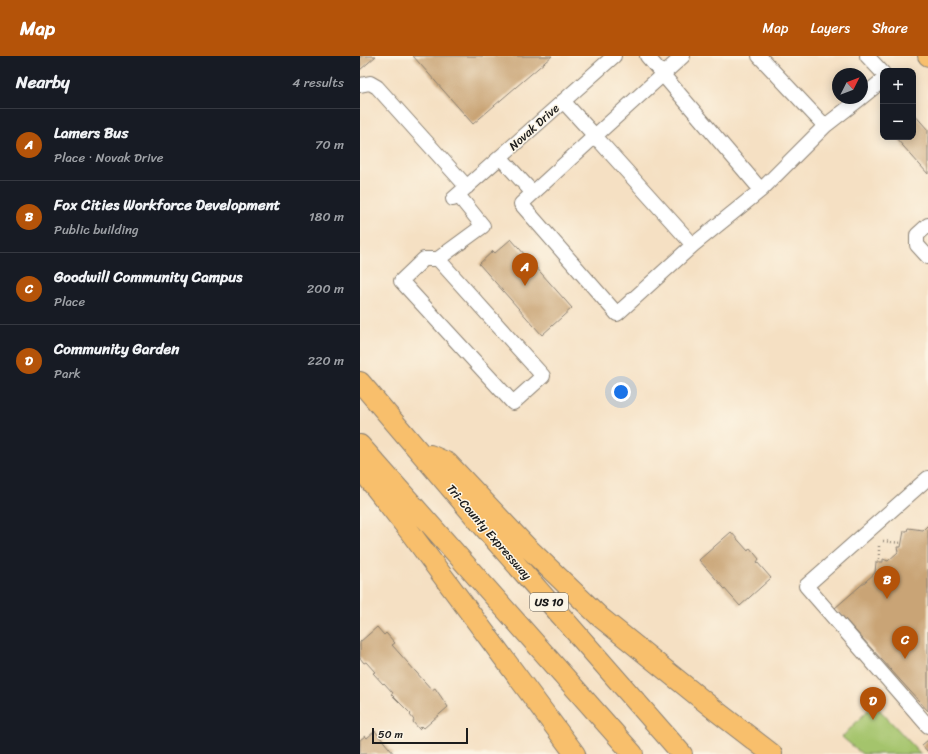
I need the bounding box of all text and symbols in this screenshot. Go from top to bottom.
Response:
text: Map [20,12,55,45]
text: Map [763,16,788,41]
text: Layers [810,16,850,41]
text: Share [872,16,908,41]
text: Nearby [16,67,70,97]
north arrow [832,68,868,104]
map controls [880,68,916,140]
button: + [880,68,916,104]
text: 4 results [292,71,344,94]
street label: Novak Drive [503,98,565,156]
button: − [880,104,916,140]
text: Lamers Bus [54,120,128,146]
text: A [25,133,33,156]
text: 70 m [315,133,344,156]
text: Place · Novak Drive [54,146,163,169]
text: Fox Cities Workforce Development [54,192,280,218]
text: B [25,205,33,228]
text: 180 m [309,205,344,228]
text: Public building [54,218,139,241]
pin: A [512,253,538,286]
text: Goodwill Community Campus [54,264,242,290]
text: C [25,277,33,300]
text: 200 m [307,277,344,300]
text: Place [54,290,85,313]
text: Community Garden [54,336,179,362]
text: D [25,349,33,372]
text: 220 m [307,349,344,372]
text: Park [54,362,81,385]
your location [611,382,631,402]
street label: Tri-County Expressway [441,479,538,586]
pin: B [874,566,900,599]
road number: US 10 [530,593,568,611]
pin: C [892,626,918,659]
pin: D [860,687,886,720]
text: 50 m [378,725,403,744]
scale bar [372,726,468,745]

